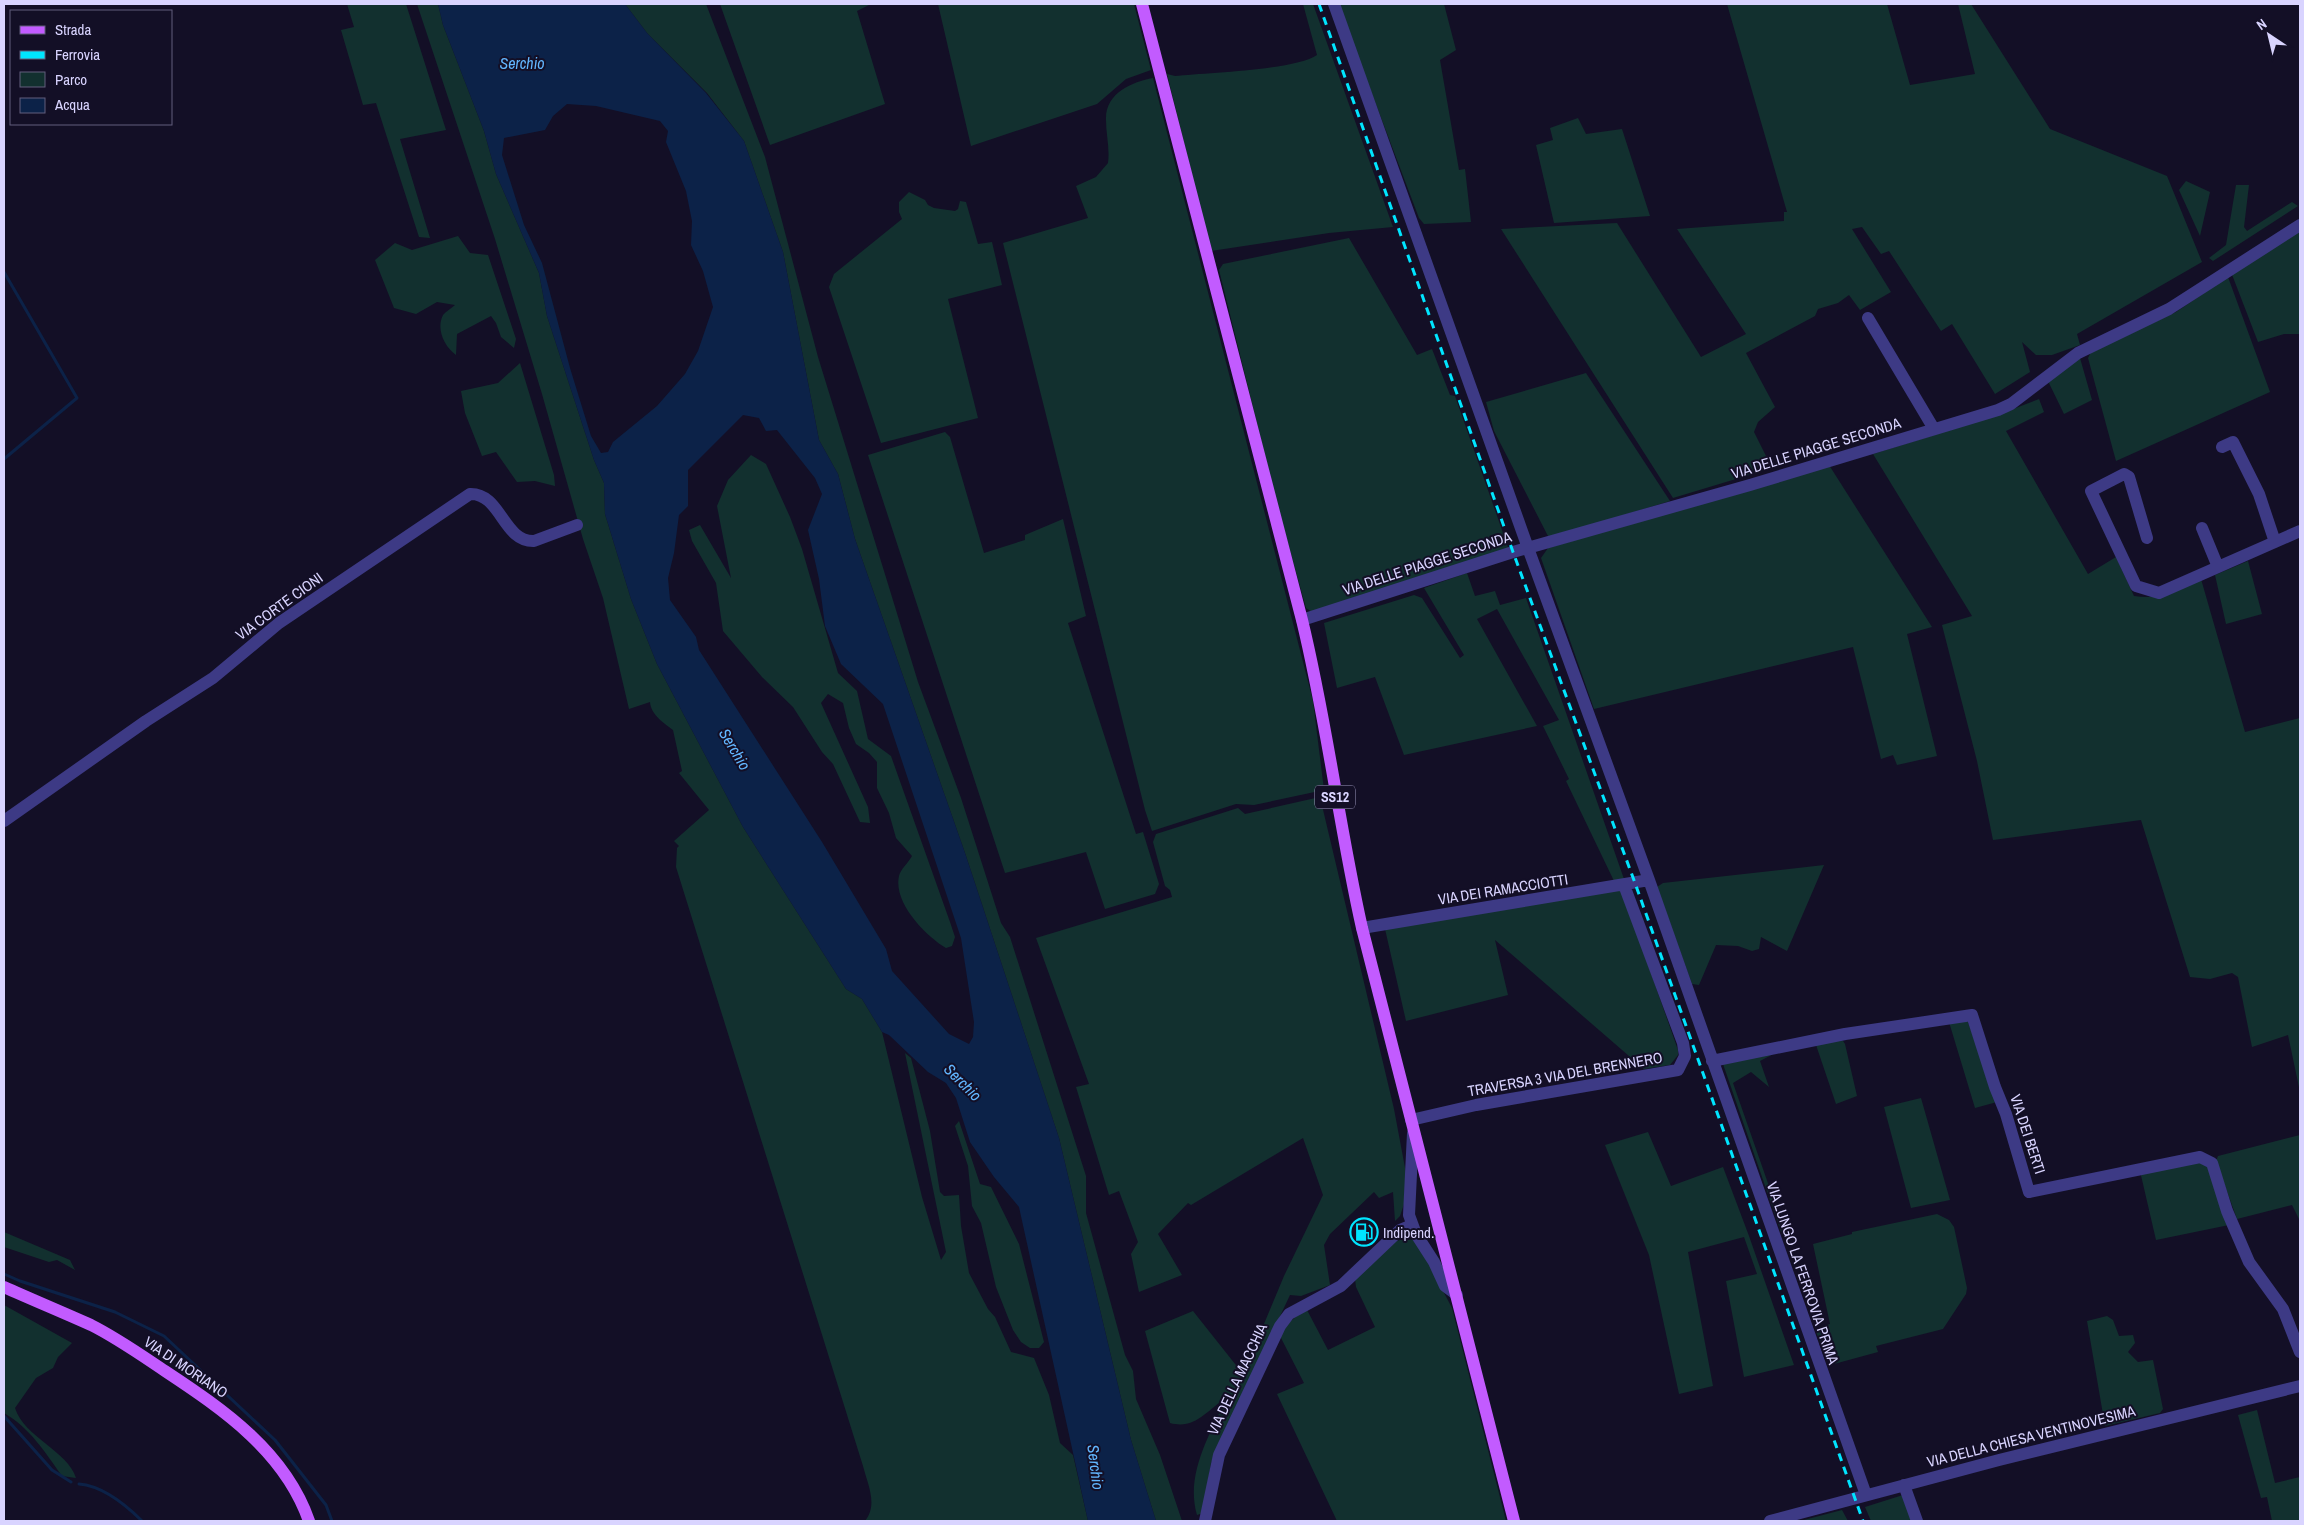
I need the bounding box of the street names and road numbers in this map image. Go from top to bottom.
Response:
street label: VIA DELLE PIAGGE SECONDA [1729,412,1904,484]
street label: VIA DELLE PIAGGE SECONDA [1340,526,1515,600]
street label: VIA CORTE CIONI [231,567,327,645]
road number: SS12 [1315,786,1355,809]
street label: VIA DEI RAMACCIOTTI [1437,868,1569,910]
street label: TRAVERSA 3 VIA DEL BRENNERO [1466,1047,1664,1101]
street label: VIA DEI BERTI [2005,1092,2051,1176]
street label: VIA LUNGO LA FERROVIA PRIMA [1762,1179,1844,1368]
street label: VIA DELLA MACCHIA [1202,1319,1272,1438]
street label: VIA DI MORIANO [140,1331,232,1403]
street label: VIA DELLA CHIESA VENTINOVESIMA [1925,1400,2138,1472]

